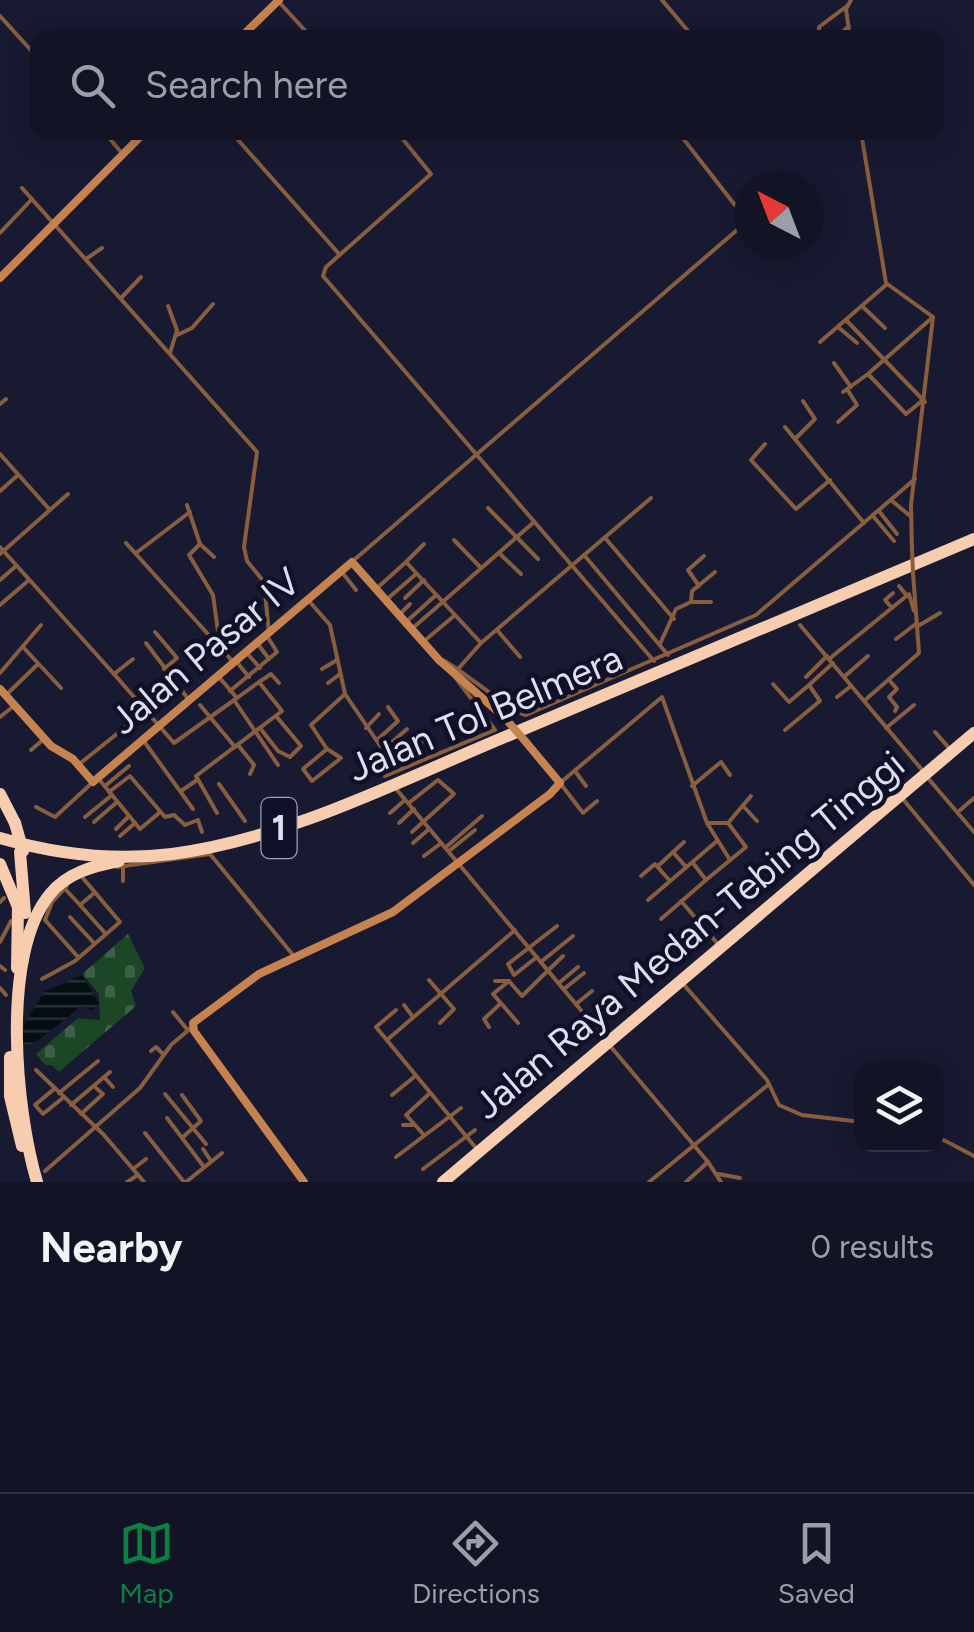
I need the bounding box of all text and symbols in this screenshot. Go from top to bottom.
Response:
search box [30,30,944,140]
icon: search [65,58,120,113]
text: Search here [145,62,348,108]
north arrow [734,170,824,260]
street label: Jalan Pasar IV [100,558,310,744]
street label: Jalan Tol Belmera [341,635,629,791]
street label: Jalan Raya Medan-Tebing Tinggi [464,741,914,1129]
road number: 1 [262,798,296,858]
map controls [854,1062,944,1152]
button: layers [854,1062,944,1152]
text: Nearby [40,1222,182,1273]
text: 0 results [810,1228,934,1266]
tab: Map [119,1516,174,1610]
tab: Directions [412,1516,540,1610]
tab: Saved [778,1516,855,1610]

